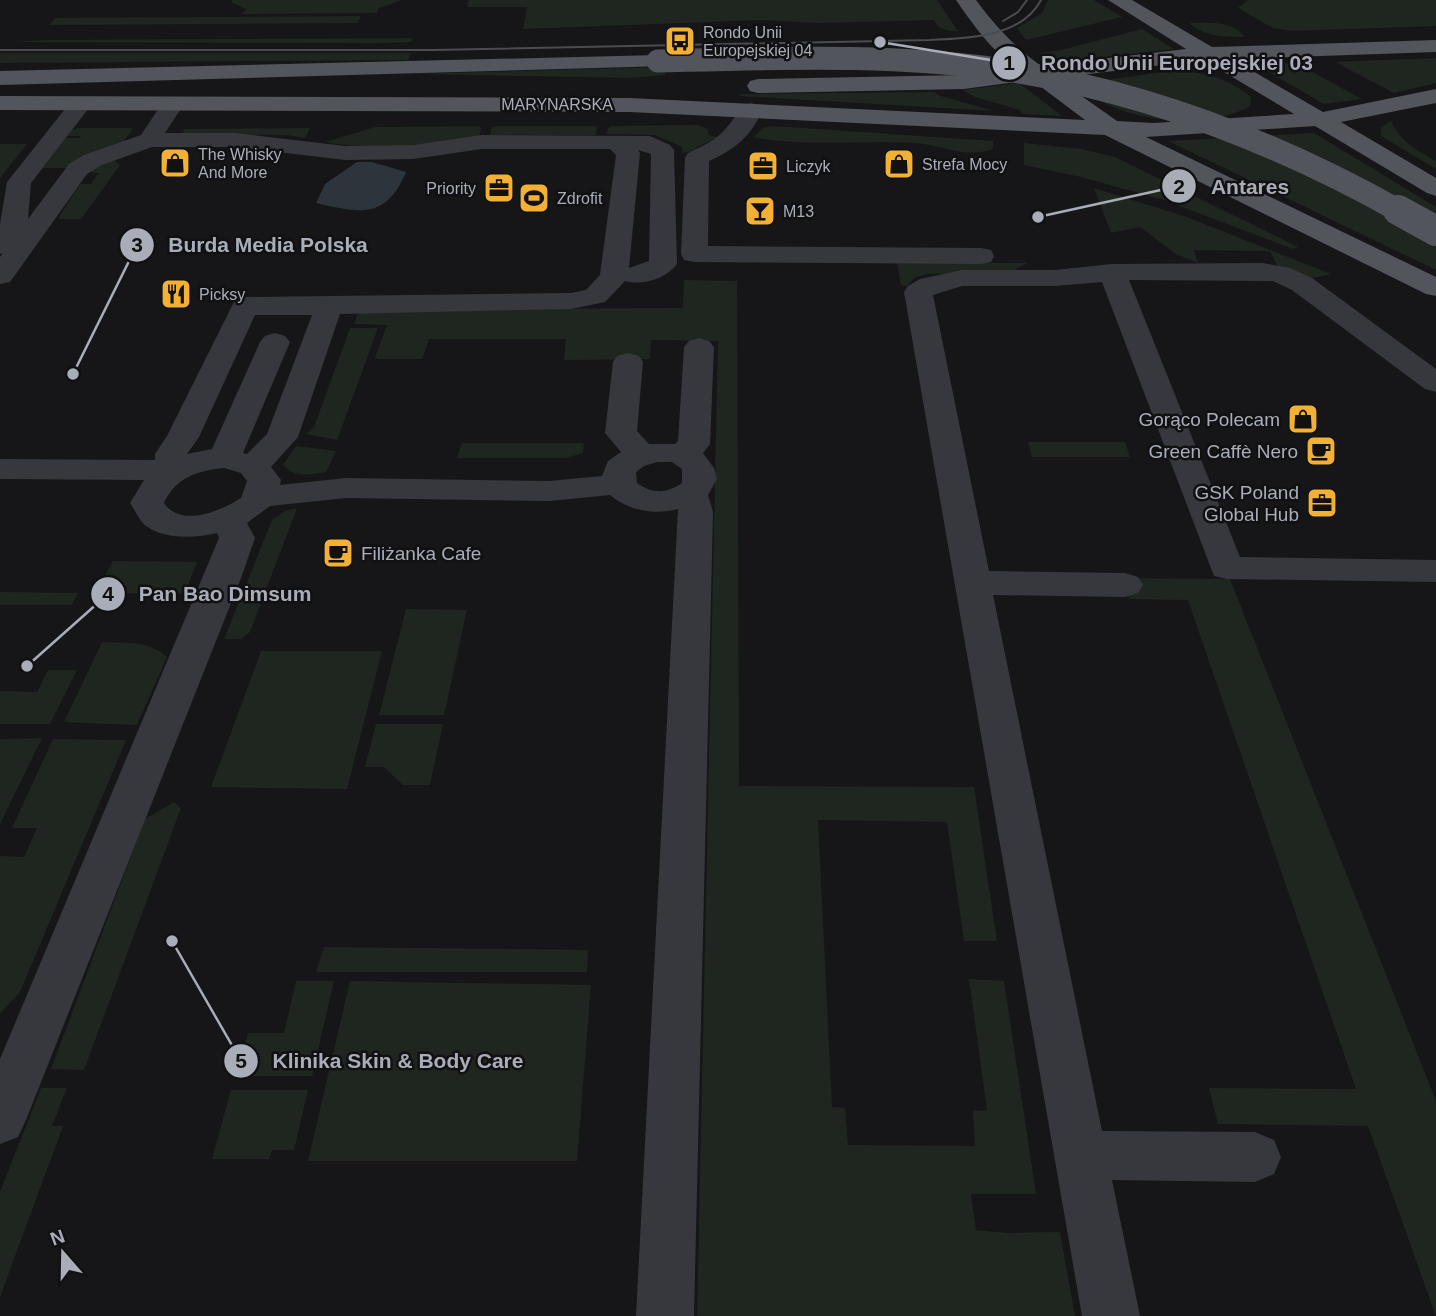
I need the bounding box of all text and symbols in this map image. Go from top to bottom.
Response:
bus stop icon: Rondo Unii Europejskiej 04 [663,24,697,58]
place label: Rondo Unii Europejskiej 04 [703,24,813,59]
callout: Rondo Unii Europejskiej 03 [992,42,1327,84]
text: 1 [1003,51,1015,74]
text: Rondo Unii Europejskiej 03 [1041,51,1313,74]
street label: MARYNARSKA [501,96,613,113]
shop icon: The Whisky And More [158,146,192,180]
place label: The Whisky And More [198,146,282,181]
shop icon: Strefa Mocy [882,147,916,181]
office icon: Liczyk [746,149,780,183]
place label: Strefa Mocy [922,156,1007,173]
place label: Liczyk [786,158,831,175]
callout: Antares [1161,165,1303,207]
office icon: Priority [482,171,516,205]
text: 2 [1173,175,1185,198]
text: Antares [1211,175,1289,198]
place label: Priority [426,180,476,197]
sports icon: Zdrofit [517,181,551,215]
place label: Zdrofit [557,190,603,207]
bar icon: M13 [743,194,777,228]
place label: M13 [783,203,814,220]
callout: Burda Media Polska [119,224,382,266]
text: 3 [131,233,143,256]
text: Burda Media Polska [168,233,368,256]
restaurant icon: Picksy [159,277,193,311]
place label: Picksy [199,286,245,303]
shop icon: Gorąco Polecam [1286,402,1320,436]
place label: Gorąco Polecam [1138,409,1280,430]
cafe icon: Green Caffè Nero [1304,434,1338,468]
place label: Green Caffè Nero [1148,441,1298,462]
place label: GSK Poland Global Hub [1194,482,1299,525]
office icon: GSK Poland Global Hub [1305,486,1339,520]
cafe icon: Filiżanka Cafe [321,536,355,570]
place label: Filiżanka Cafe [361,543,481,564]
callout: Pan Bao Dimsum [90,573,326,615]
text: 4 [102,582,114,605]
text: Pan Bao Dimsum [139,582,311,605]
callout: Klinika Skin & Body Care [224,1040,538,1082]
text: 5 [235,1049,247,1072]
text: Klinika Skin & Body Care [273,1049,523,1072]
north arrow [28,1218,98,1288]
text: N [47,1225,67,1250]

